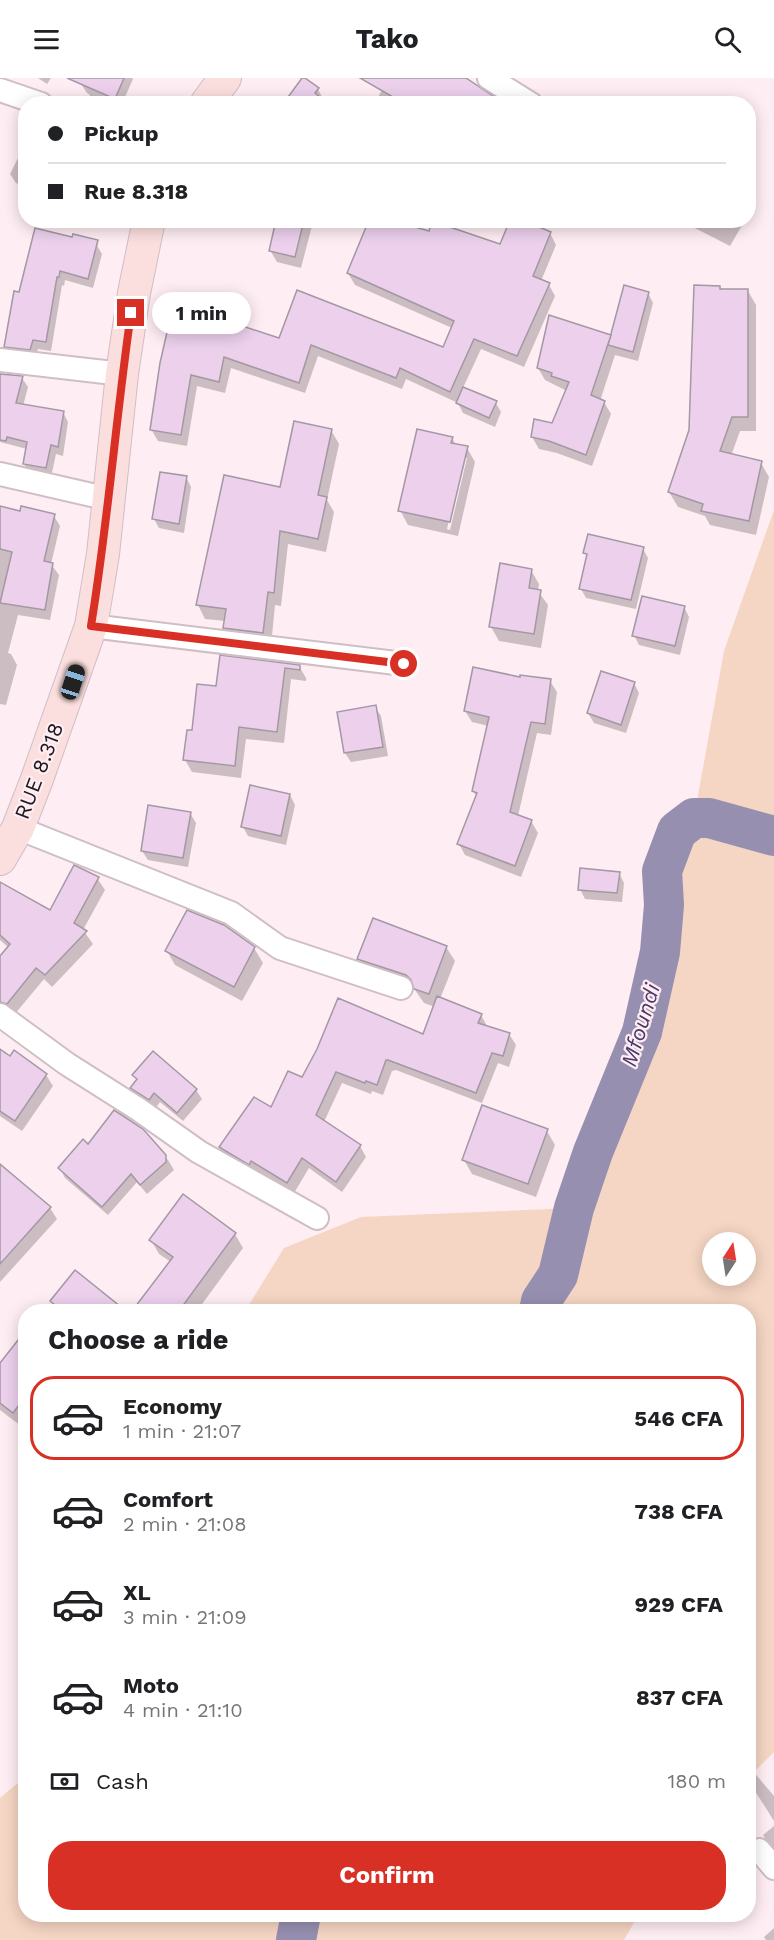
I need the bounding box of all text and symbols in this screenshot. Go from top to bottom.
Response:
icon: menu [30,23,63,56]
text: Tako [355,23,419,55]
icon: search [711,23,744,56]
text: Pickup [84,121,159,146]
text: Rue 8.318 [84,179,188,204]
callout: 1 min [152,292,251,334]
route end [117,299,144,326]
text: 1 min [176,301,227,325]
route start [390,650,417,677]
car [59,662,87,702]
street label: RUE 8.318 [9,719,68,823]
water label: Mfoundi [616,979,665,1070]
north arrow [702,1232,756,1286]
map controls [702,1232,756,1286]
text: Choose a ride [48,1324,228,1356]
icon: car [51,1391,105,1445]
text: Economy [123,1394,222,1419]
text: 546 CFA [634,1406,723,1431]
text: 1 min · 21:07 [123,1419,241,1443]
icon: car [51,1484,105,1538]
text: Comfort [123,1487,213,1512]
text: 738 CFA [635,1499,723,1524]
text: 2 min · 21:08 [123,1512,247,1536]
icon: car [51,1577,105,1631]
text: XL [123,1580,151,1605]
text: 929 CFA [635,1592,723,1617]
text: 3 min · 21:09 [123,1605,247,1629]
icon: car [51,1670,105,1724]
text: Moto [123,1673,179,1698]
text: 837 CFA [636,1685,723,1710]
text: 4 min · 21:10 [123,1698,243,1722]
icon: cash [48,1765,81,1798]
text: Cash [96,1769,149,1794]
text: 180 m [668,1769,726,1793]
button: Confirm [48,1841,726,1910]

